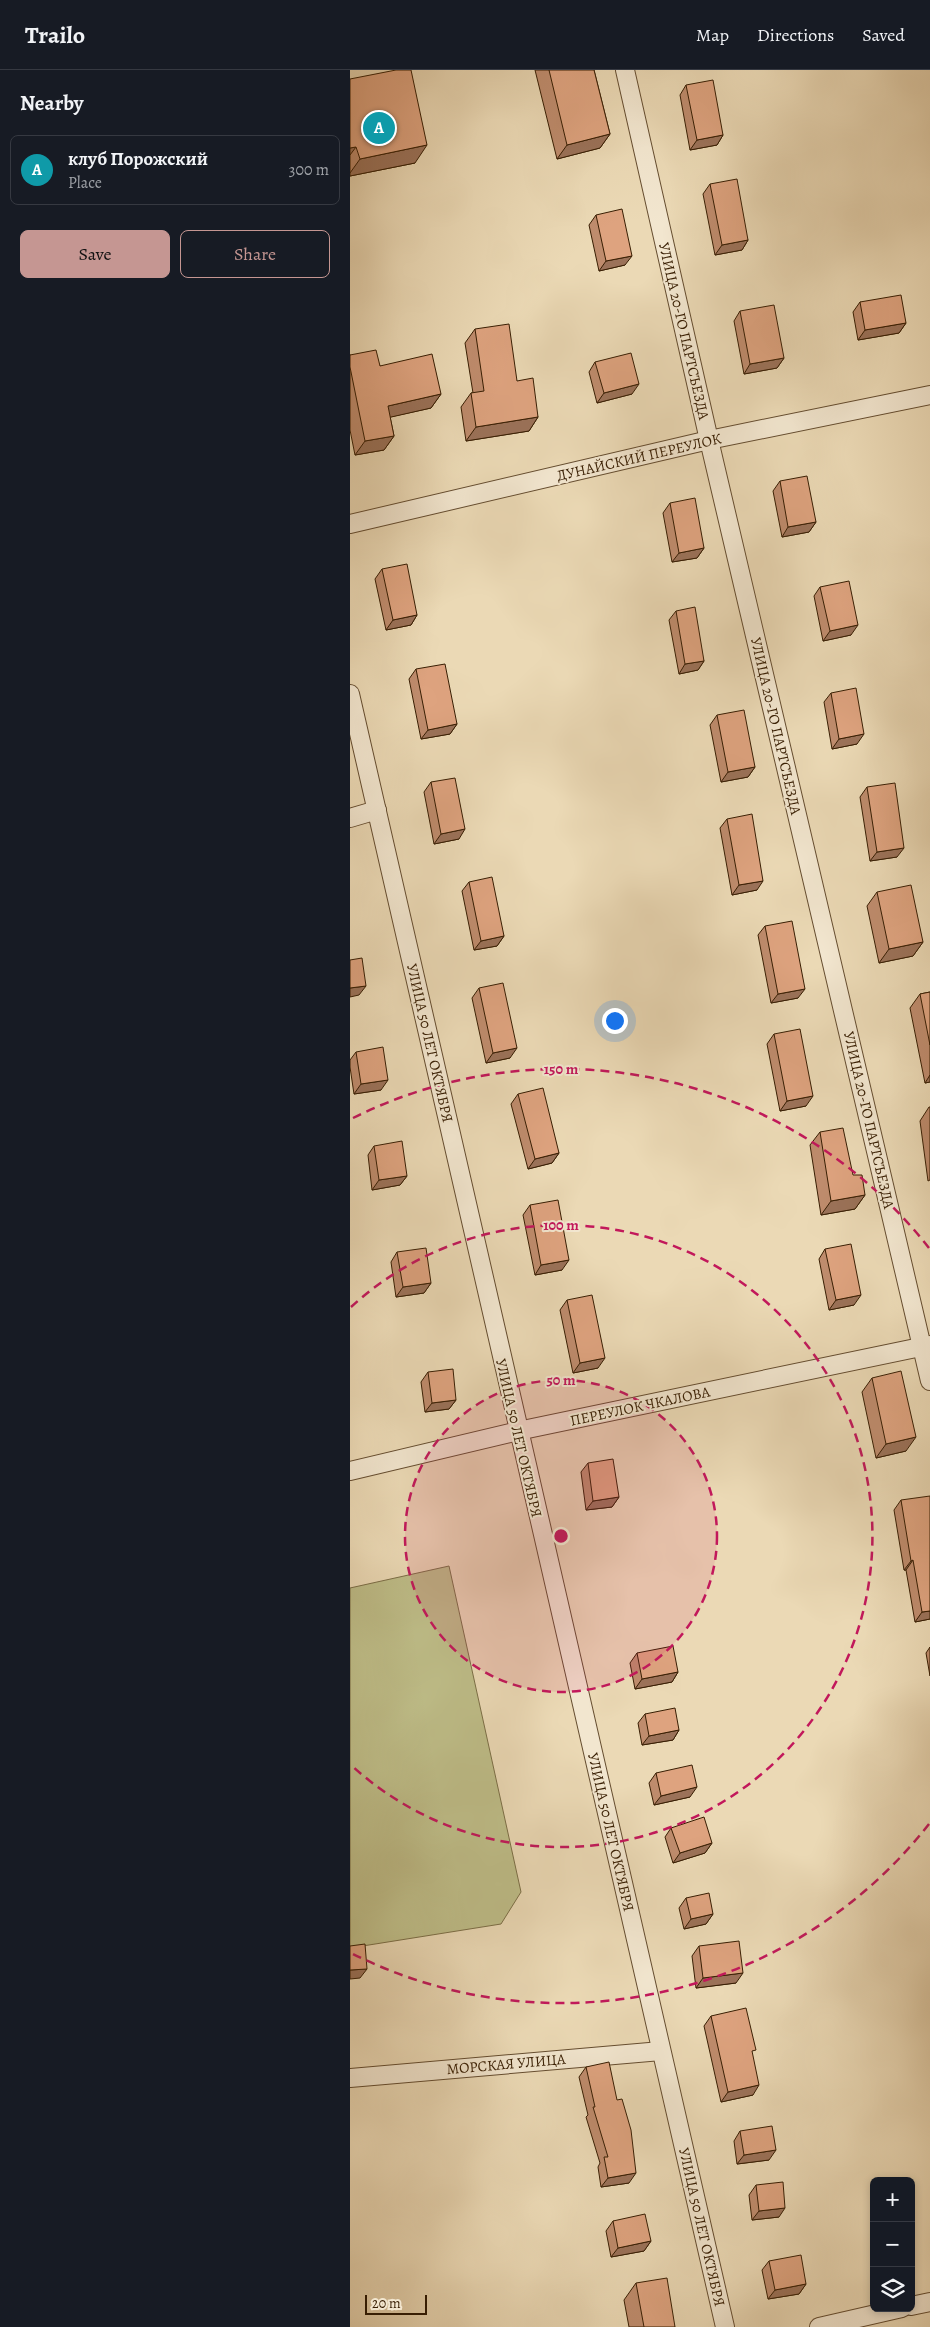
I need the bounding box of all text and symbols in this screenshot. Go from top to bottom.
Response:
text: Trailo [25,19,85,51]
text: Map [696,23,729,47]
text: Directions [757,23,834,47]
text: Saved [862,23,905,47]
text: Nearby [20,89,83,117]
pin: A [363,109,395,147]
text: клуб Порожский [68,146,208,172]
text: A [32,159,42,181]
text: 300 m [289,159,329,181]
text: Place [68,172,102,194]
button: Save [20,230,170,278]
button: Share [180,230,330,278]
street label: УЛИЦА 20-ГО ПАРТСЪЕЗДА [654,240,714,422]
street label: ДУНАЙСКИЙ ПЕРЕУЛОК [555,428,724,486]
street label: УЛИЦА 20-ГО ПАРТСЪЕЗДА [746,635,806,817]
street label: УЛИЦА 50 ЛЕТ ОКТЯБРЯ [402,962,458,1124]
your location [602,1008,628,1034]
street label: УЛИЦА 20-ГО ПАРТСЪЕЗДА [839,1029,899,1211]
text: 150 m [544,1059,579,1079]
text: 100 m [543,1215,579,1235]
street label: УЛИЦА 50 ЛЕТ ОКТЯБРЯ [491,1357,547,1519]
text: 50 m [546,1370,576,1390]
street label: ПЕРЕУЛОК ЧКАЛОВА [568,1381,712,1431]
centre of rings [552,1527,570,1545]
street label: УЛИЦА 50 ЛЕТ ОКТЯБРЯ [583,1751,639,1913]
street label: МОРСКАЯ УЛИЦА [446,2049,567,2079]
street label: УЛИЦА 50 ЛЕТ ОКТЯБРЯ [674,2146,730,2308]
map controls [870,2177,915,2312]
button: + [870,2177,915,2222]
button: − [870,2222,915,2267]
button: layers [870,2267,915,2312]
scale bar [365,2292,428,2315]
text: 20 m [372,2294,401,2313]

